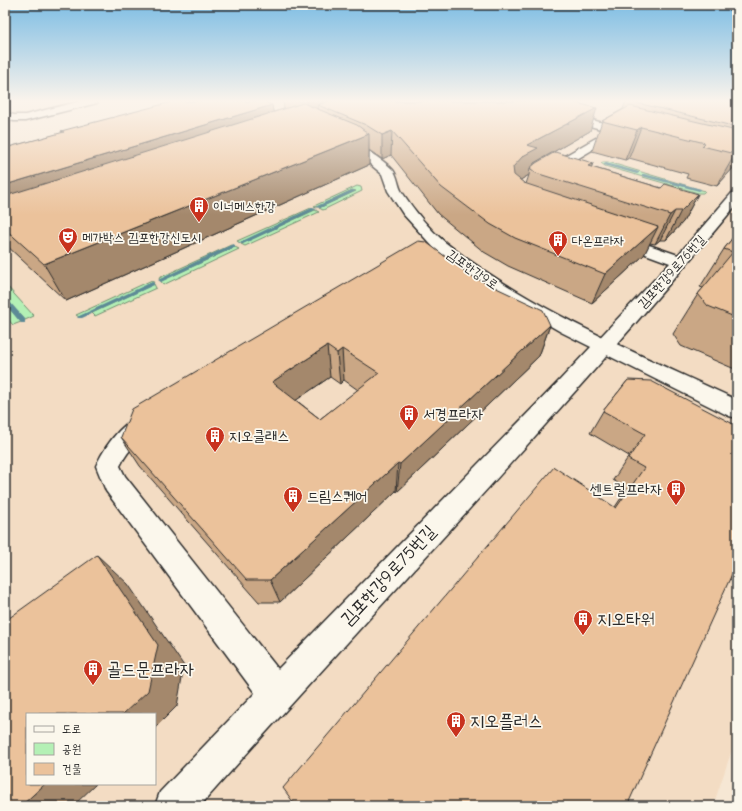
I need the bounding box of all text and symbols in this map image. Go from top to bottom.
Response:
building icon: 이너메스한강 [188,195,210,223]
place label: 이너메스한강 [213,199,276,214]
theatre icon: 메가박스 김포한강신도시 [57,226,79,254]
building icon: 다온프라자 [547,229,569,257]
place label: 메가박스 김포한강신도시 [82,230,201,245]
street label: 김포한강9로76번길 [635,232,708,311]
place label: 다온프라자 [572,233,624,248]
street label: 김포한강9로 [444,246,501,293]
building icon: 서경프라자 [398,403,420,431]
place label: 서경프라자 [423,405,483,423]
building icon: 지오클래스 [204,425,226,453]
place label: 지오클래스 [229,427,289,445]
building icon: 센트럴프라자 [665,478,687,506]
place label: 센트럴프라자 [590,480,662,498]
building icon: 드림스퀘어 [282,485,304,513]
place label: 드림스퀘어 [307,487,367,505]
street label: 김포한강9로75번길 [337,521,440,630]
building icon: 지오타워 [572,608,594,636]
place label: 지오타워 [597,609,655,630]
building icon: 골드문프라자 [82,658,104,686]
place label: 골드문프라자 [107,659,194,680]
building icon: 지오플러스 [445,710,467,738]
place label: 지오플러스 [470,711,542,732]
legend [26,713,156,785]
text: 도로 [62,722,81,736]
text: 공원 [62,742,81,756]
text: 건물 [62,762,82,776]

